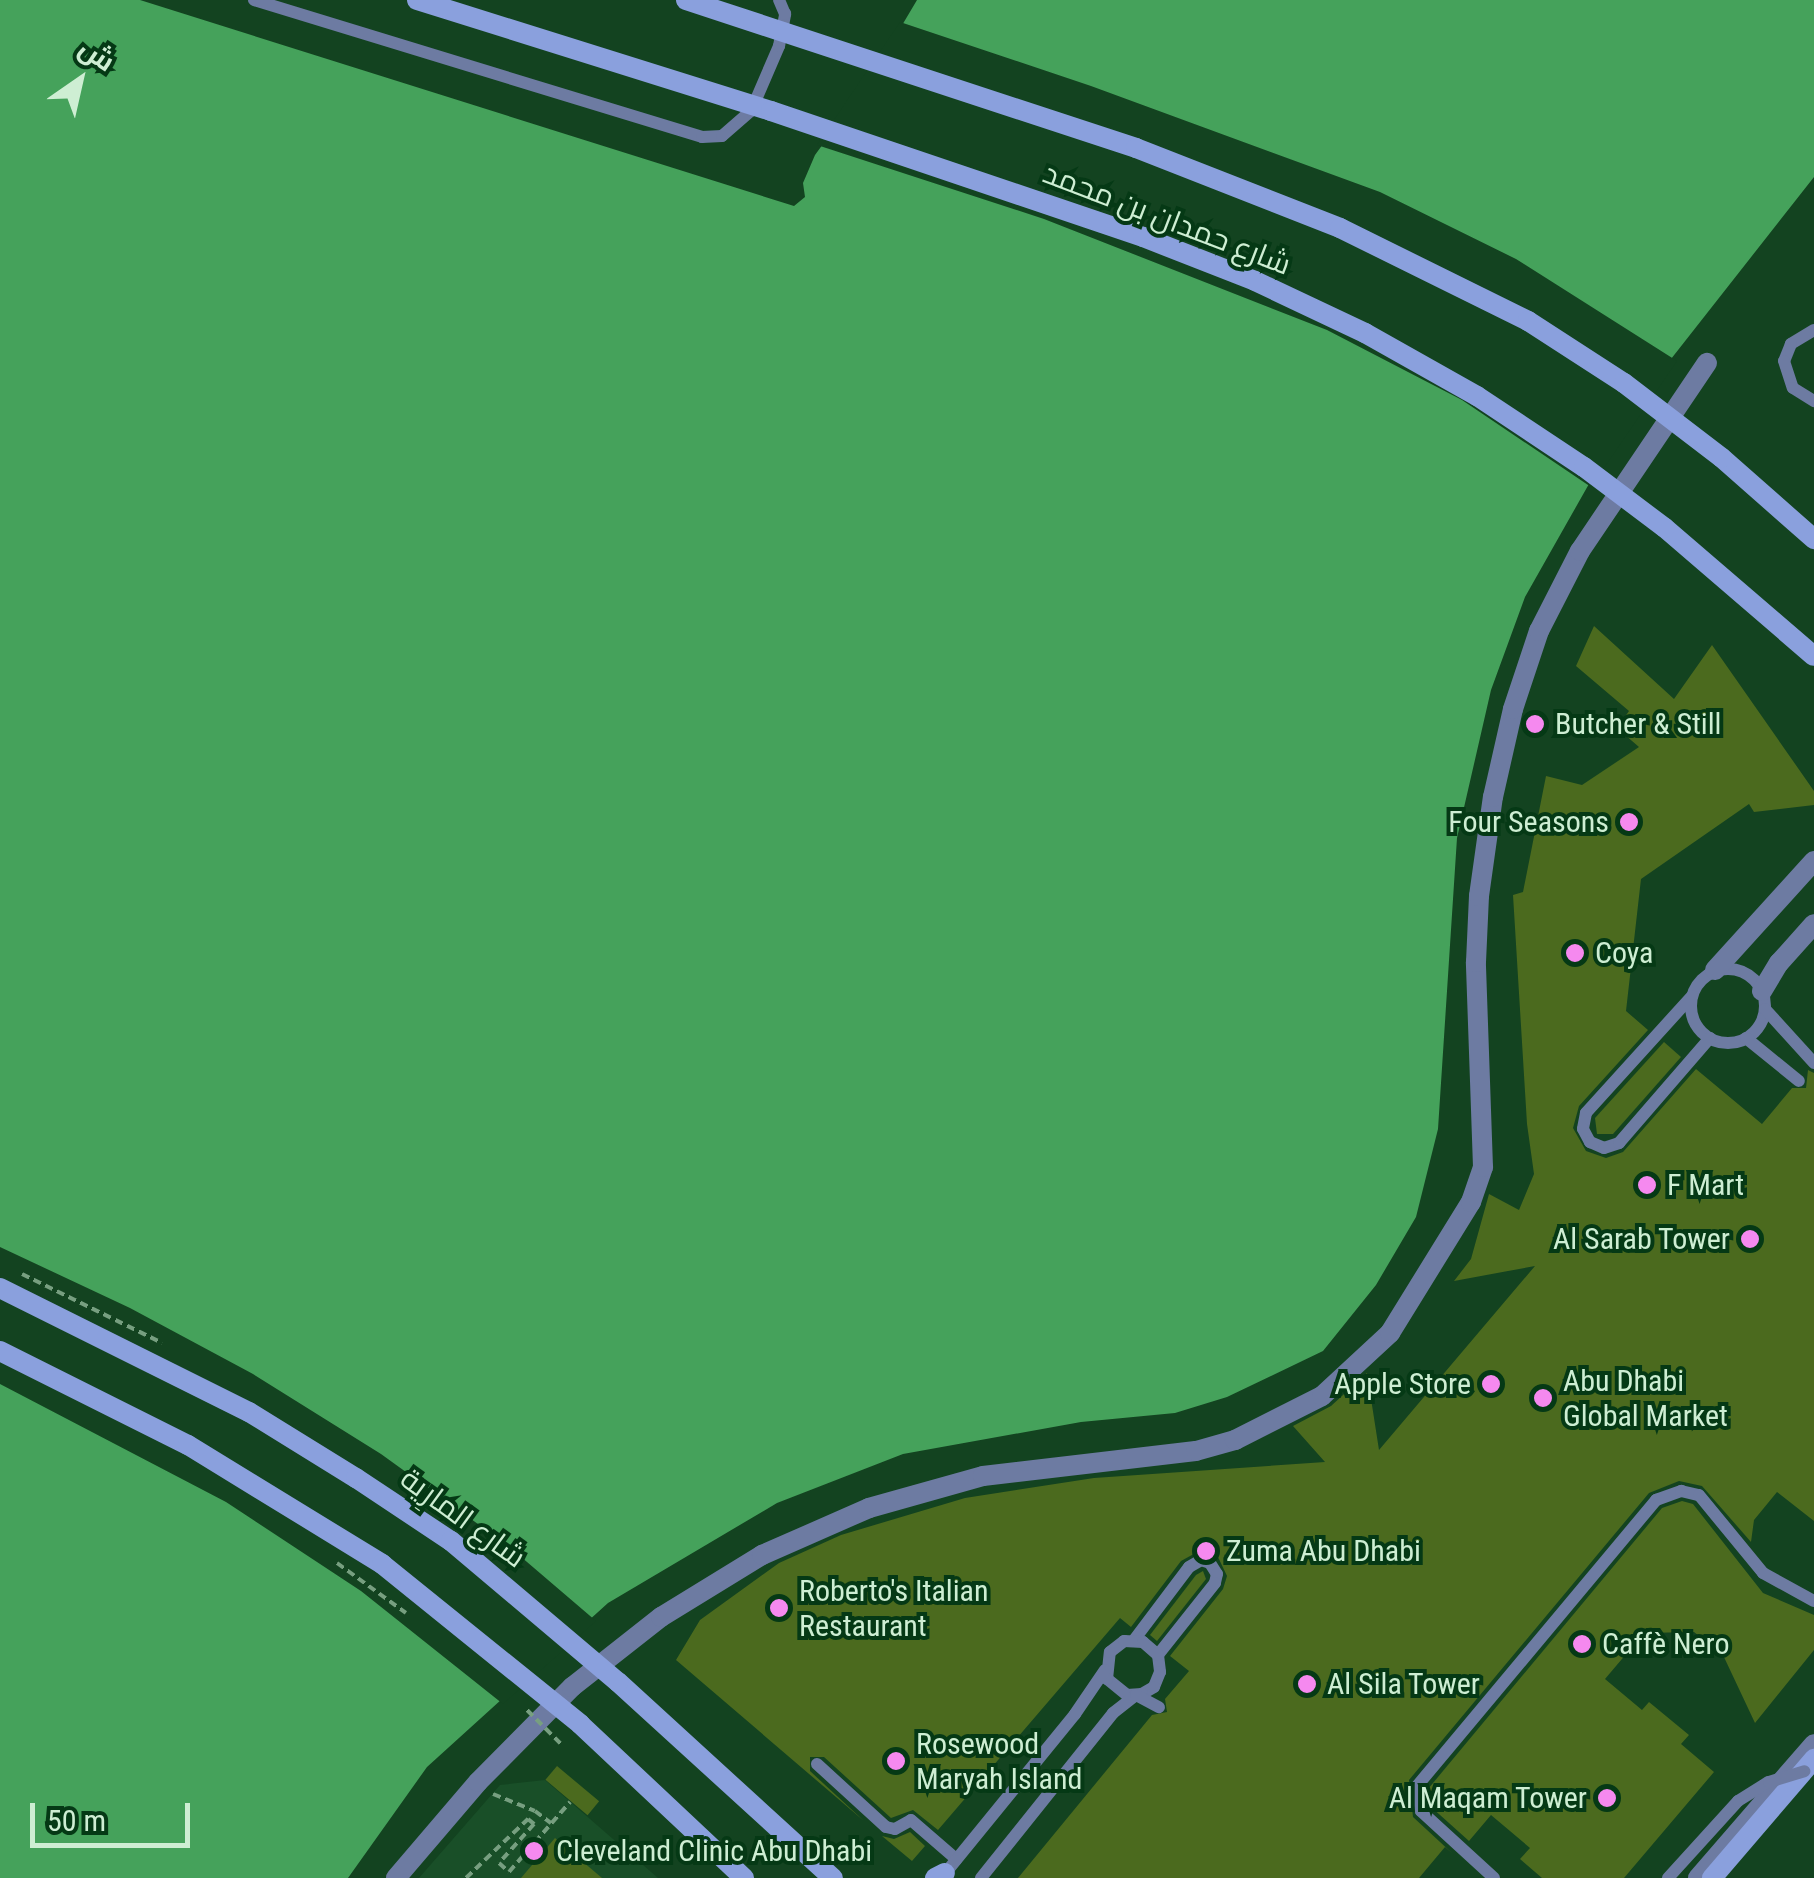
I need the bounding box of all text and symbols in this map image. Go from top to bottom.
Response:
north arrow [30,30,130,130]
text: ش [73,31,121,78]
street label: شارع حمدان بن محمد [1038,155,1296,283]
place label: Butcher & Still [1555,706,1721,742]
marker: Butcher & Still [1524,713,1546,735]
place label: Four Seasons [1448,804,1609,840]
marker: Four Seasons [1618,811,1640,833]
place label: Coya [1595,935,1653,971]
marker: Coya [1564,942,1586,964]
place label: F Mart [1667,1167,1744,1203]
marker: F Mart [1636,1174,1658,1196]
place label: Al Sarab Tower [1552,1221,1730,1257]
marker: Al Sarab Tower [1739,1228,1761,1250]
place label: Abu Dhabi Global Market [1563,1363,1728,1434]
place label: Apple Store [1334,1366,1471,1402]
marker: Apple Store [1480,1373,1502,1395]
marker: Abu Dhabi Global Market [1532,1387,1554,1409]
street label: شارع المارِية [393,1461,533,1575]
place label: Zuma Abu Dhabi [1226,1533,1421,1569]
marker: Zuma Abu Dhabi [1195,1540,1217,1562]
place label: Roberto's Italian Restaurant [799,1573,988,1644]
marker: Roberto's Italian Restaurant [768,1597,790,1619]
place label: Caffè Nero [1602,1626,1730,1662]
marker: Caffè Nero [1571,1633,1593,1655]
place label: Al Sila Tower [1327,1666,1481,1702]
marker: Al Sila Tower [1296,1673,1318,1695]
place label: Rosewood Maryah Island [916,1726,1082,1796]
marker: Rosewood Maryah Island [885,1750,907,1772]
place label: Al Maqam Tower [1388,1780,1587,1816]
scale bar [35,1783,195,1845]
marker: Al Maqam Tower [1596,1787,1618,1809]
text: 50 m [47,1803,106,1838]
place label: Cleveland Clinic Abu Dhabi [556,1833,872,1869]
marker: Cleveland Clinic Abu Dhabi [521,1838,547,1864]

